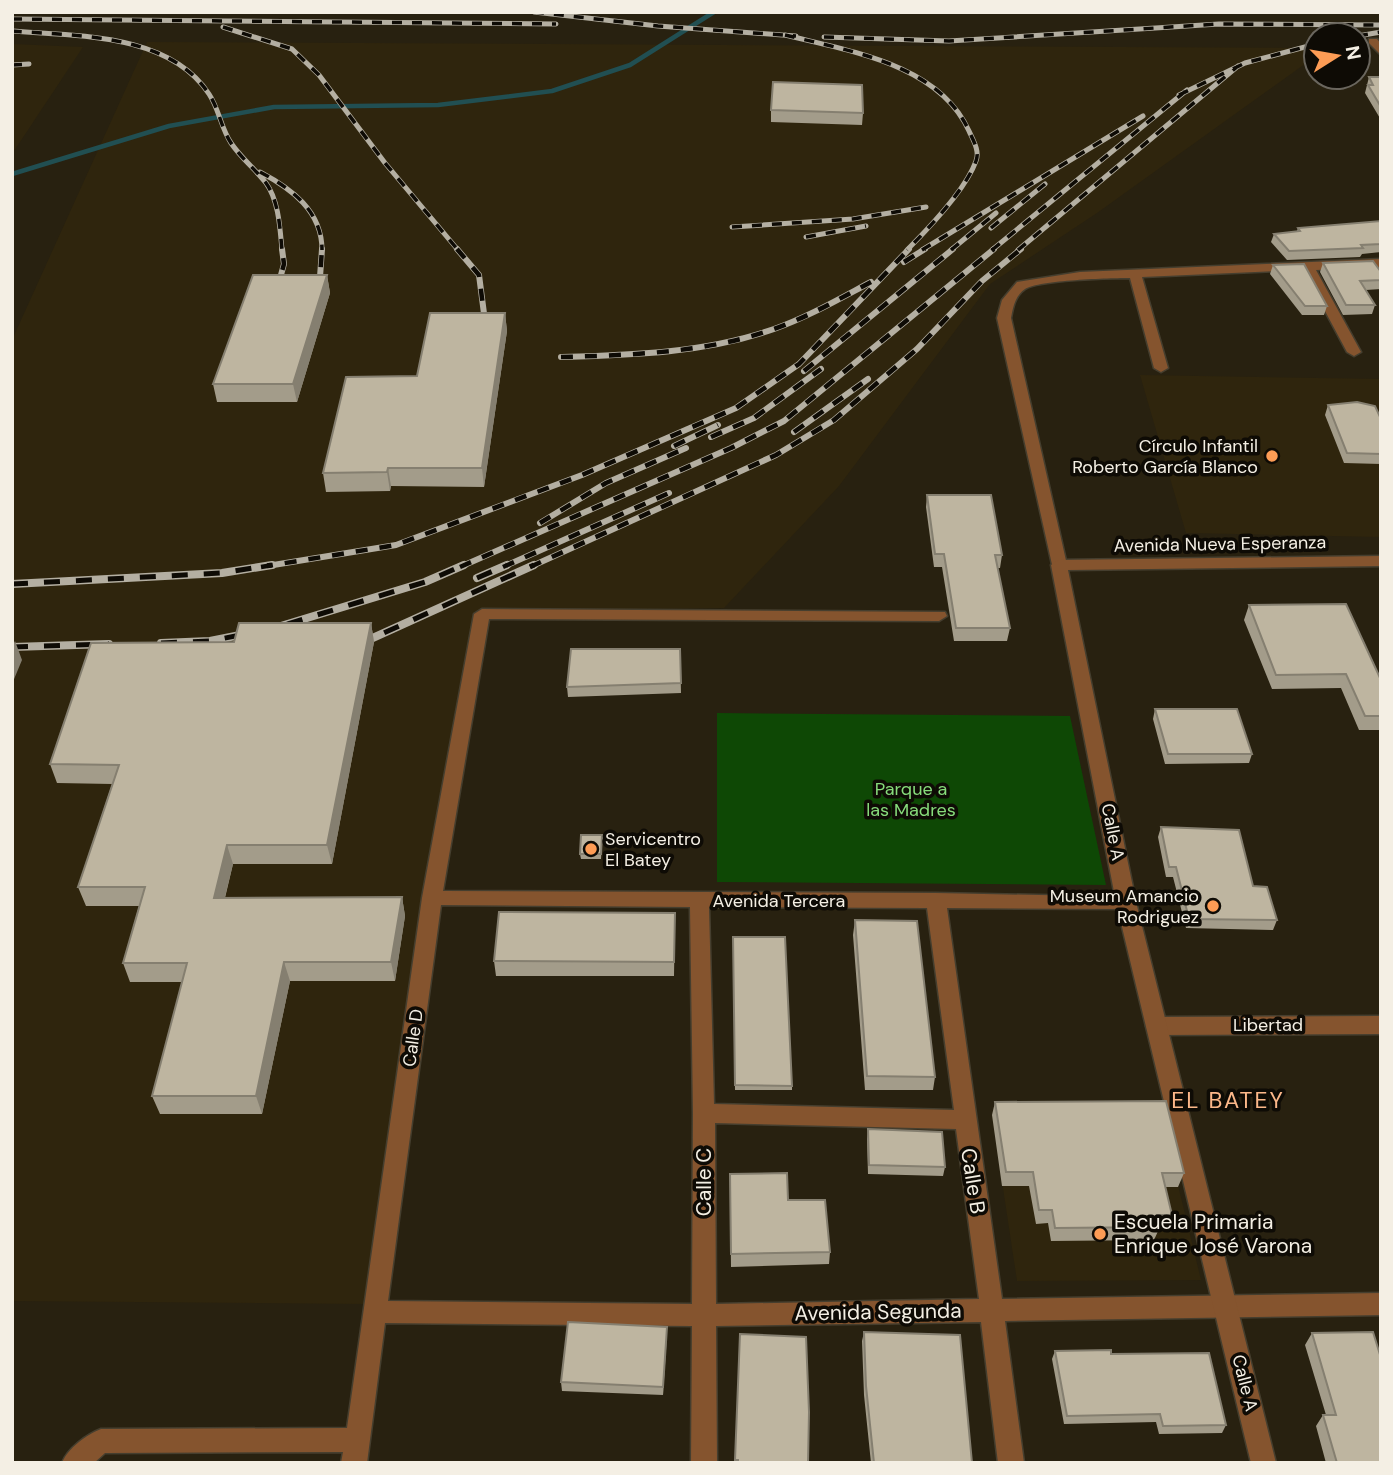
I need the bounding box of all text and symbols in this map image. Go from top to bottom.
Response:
north arrow [1302,21,1372,91]
text: N [1340,44,1367,62]
place label: Círculo Infantil Roberto García Blanco [1072,434,1258,479]
marker: Círculo Infantil Roberto García Blanco [1264,448,1280,464]
street label: Avenida Nueva Esperanza [1114,530,1326,558]
park label: Parque a las Madres [866,777,956,822]
street label: Calle A [1096,801,1130,863]
place label: Servicentro El Batey [605,827,701,872]
marker: Servicentro El Batey [583,841,599,857]
place label: Museum Amancio Rodriguez [1050,884,1199,929]
street label: Avenida Tercera [713,889,845,913]
marker: Museum Amancio Rodriguez [1205,898,1221,914]
street label: Calle D [397,1008,429,1068]
street label: Libertad [1233,1013,1303,1037]
district label: EL BATEY [1171,1085,1285,1115]
street label: Calle B [954,1146,992,1216]
street label: Calle C [690,1148,718,1216]
place label: Escuela Primaria Enrique José Varona [1114,1208,1312,1260]
marker: Escuela Primaria Enrique José Varona [1092,1226,1108,1242]
street label: Avenida Segunda [794,1297,962,1327]
street label: Calle A [1226,1352,1264,1414]

